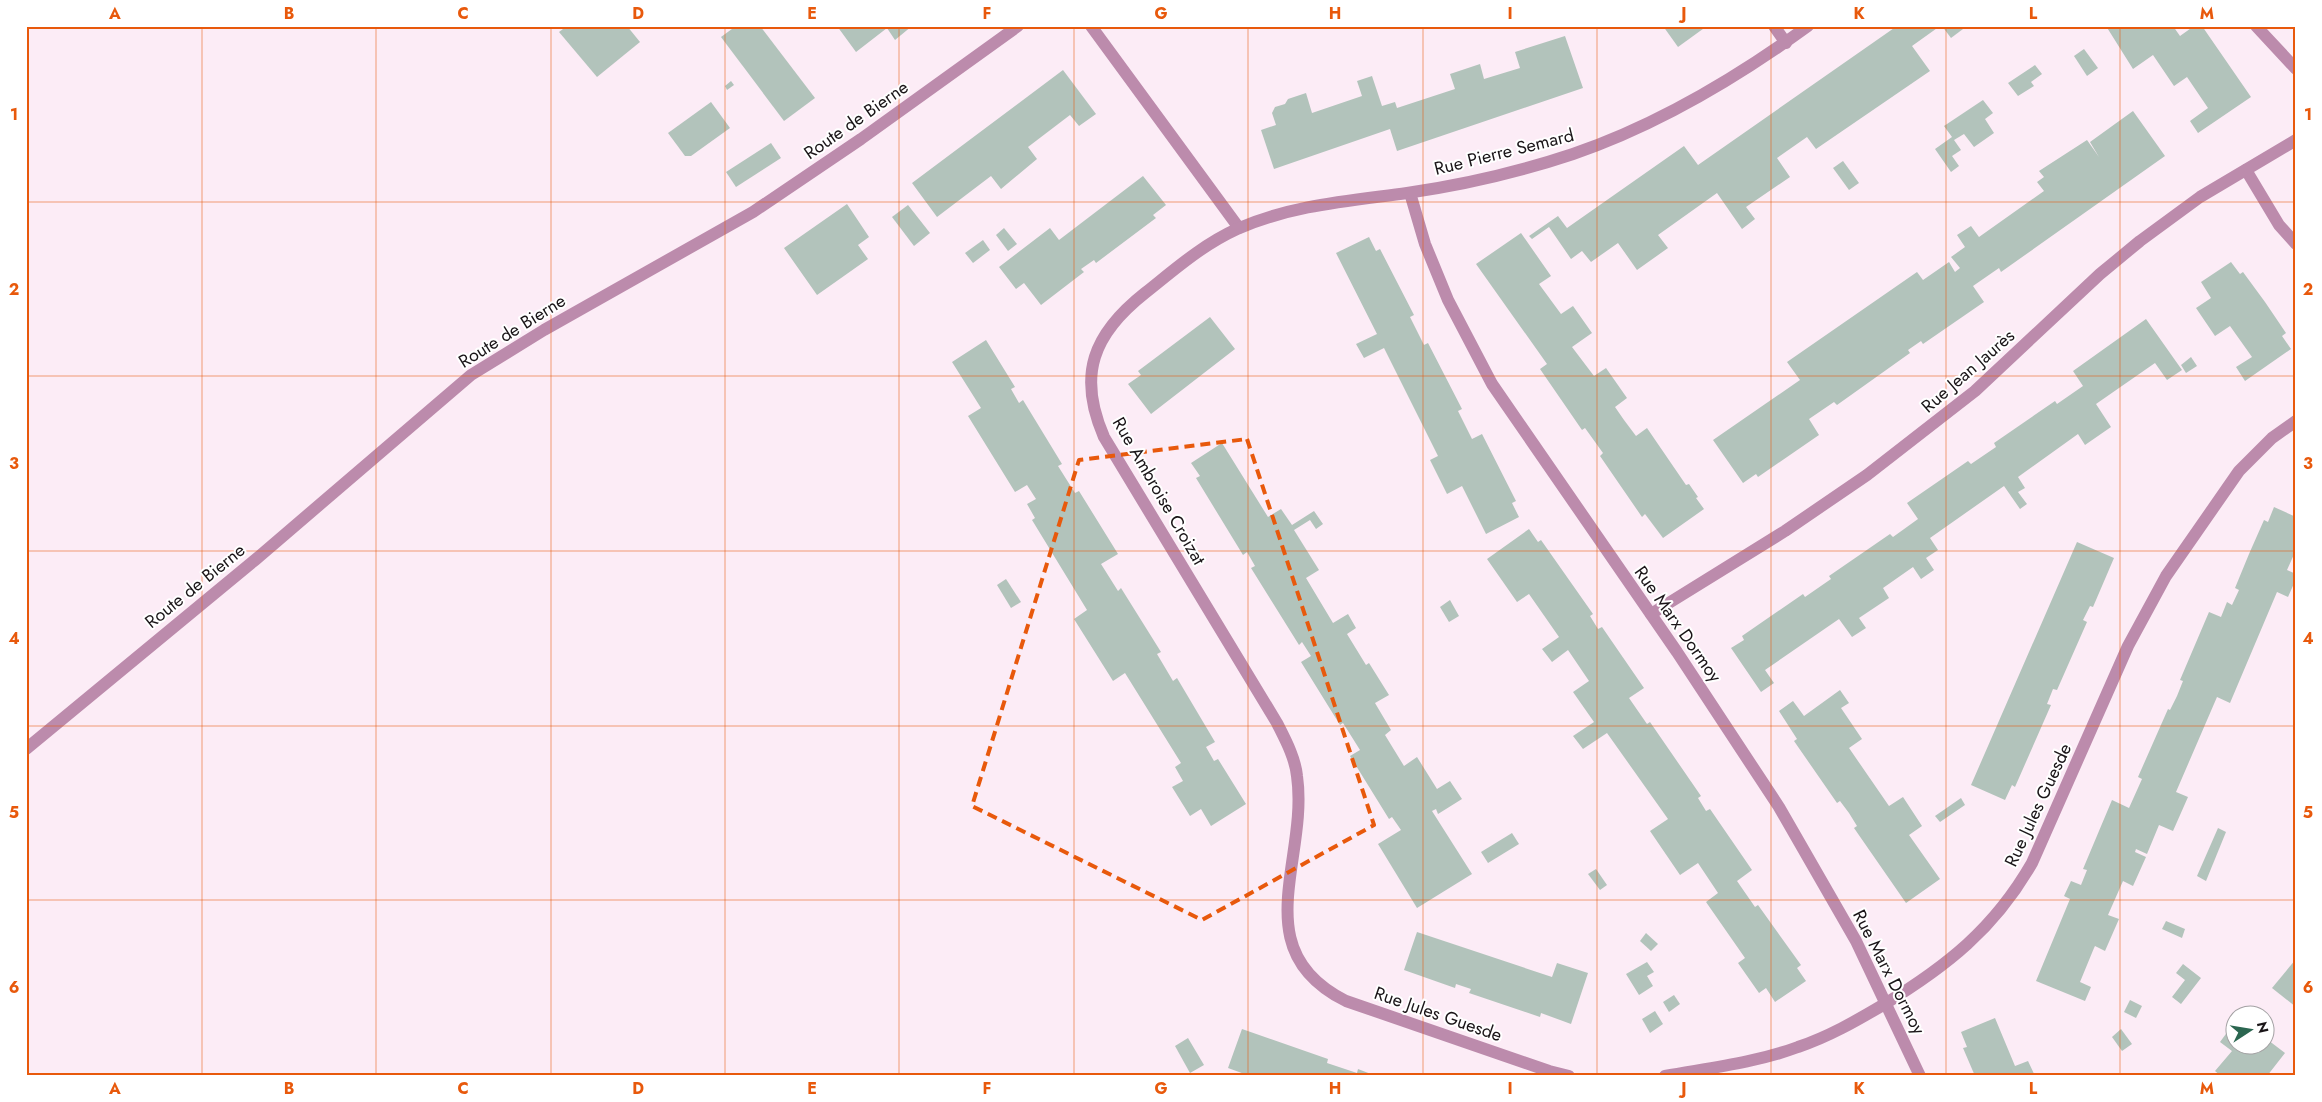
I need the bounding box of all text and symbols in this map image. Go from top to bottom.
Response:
text: A [108,2,121,25]
text: B [284,2,294,25]
text: C [457,2,469,25]
text: D [632,2,644,25]
text: E [807,2,817,25]
text: F [983,2,991,25]
text: G [1154,2,1168,25]
text: H [1329,2,1341,25]
text: I [1507,2,1513,25]
text: J [1678,2,1687,25]
text: K [1853,2,1865,25]
text: L [2029,2,2038,25]
text: M [2200,2,2214,25]
street label: Route de Bierne [799,74,913,166]
text: 1 [10,103,18,126]
text: 1 [2304,103,2312,126]
street label: Rue Pierre Semard [1431,122,1577,182]
text: 2 [9,278,19,301]
text: 2 [2303,278,2313,301]
street label: Route de Bierne [453,288,571,374]
street label: Rue Jean Jaurès [1916,323,2020,419]
street label: Rue Ambroise Croizat [1106,412,1212,570]
text: 3 [9,452,19,475]
text: 3 [2303,452,2313,475]
street label: Route de Bierne [139,537,251,635]
street label: Rue Marx Dormoy [1628,560,1728,688]
text: 4 [8,627,20,650]
text: 4 [2302,627,2314,650]
street label: Rue Jules Guesde [1998,739,2078,871]
text: 5 [9,801,19,824]
text: 5 [2303,801,2313,824]
street label: Rue Marx Dormoy [1846,905,1932,1039]
text: 6 [9,976,19,999]
text: 6 [2303,976,2313,999]
street label: Rue Jules Guesde [1371,980,1505,1048]
north arrow [2224,1004,2274,1054]
text: N [2252,1020,2274,1035]
text: A [108,1077,121,1100]
text: B [284,1077,294,1100]
text: C [457,1077,469,1100]
text: D [632,1077,644,1100]
text: E [807,1077,817,1100]
text: F [983,1077,991,1100]
text: G [1154,1077,1168,1100]
text: H [1329,1077,1341,1100]
text: I [1507,1077,1513,1100]
text: J [1678,1077,1687,1100]
text: K [1853,1077,1865,1100]
text: L [2029,1077,2038,1100]
text: M [2200,1077,2214,1100]

